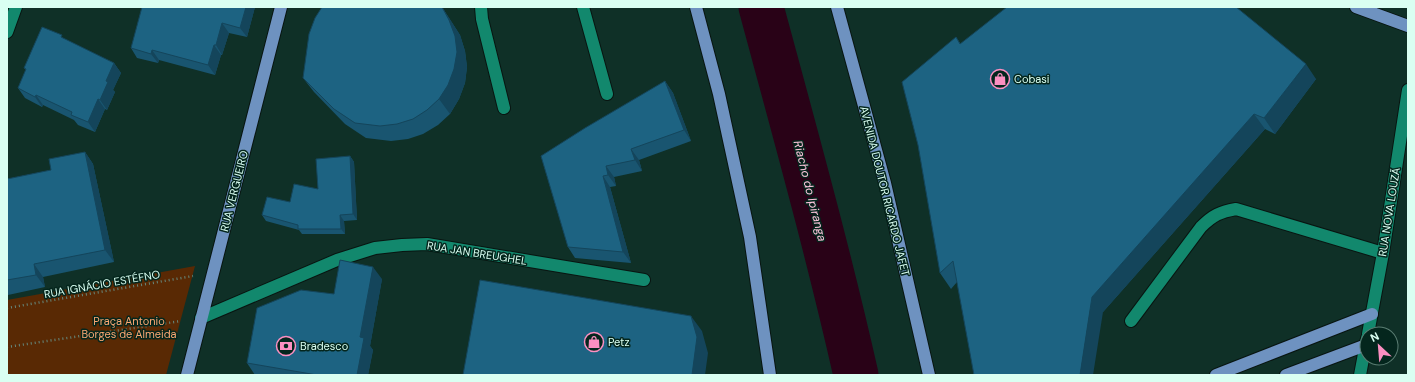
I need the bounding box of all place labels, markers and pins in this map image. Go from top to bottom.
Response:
shop icon: Cobasi [989,68,1011,90]
place label: Cobasi [1014,72,1049,86]
shop icon: Petz [583,331,605,353]
bank icon: Bradesco [275,335,297,357]
place label: Petz [608,335,629,349]
place label: Bradesco [300,339,348,353]

